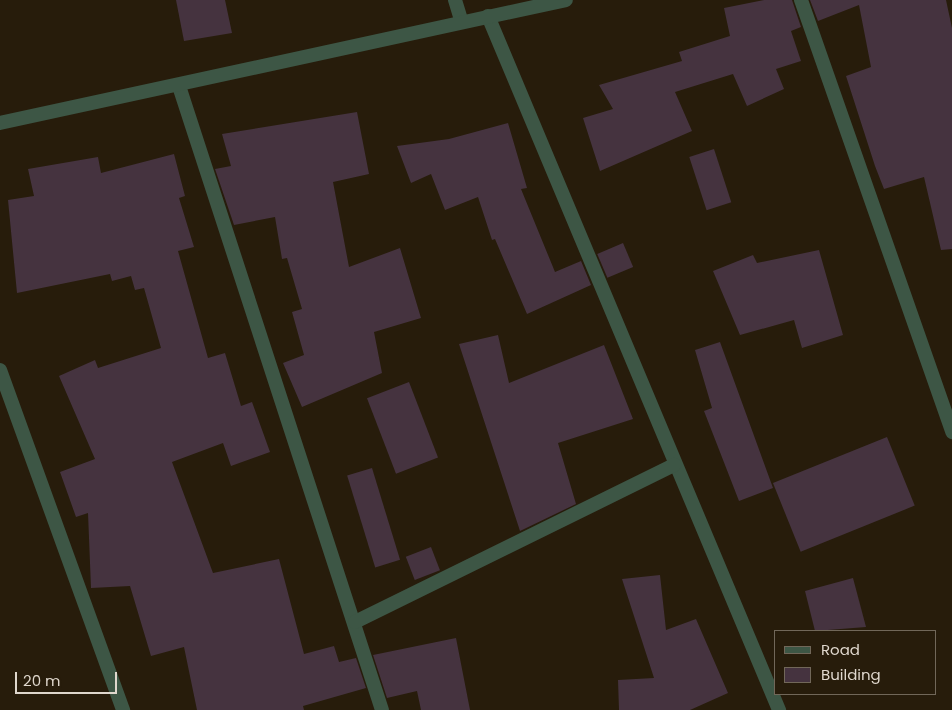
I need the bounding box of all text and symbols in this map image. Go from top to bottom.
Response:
legend [774,630,937,695]
text: Road [821,639,860,660]
scale bar [18,662,120,694]
text: Building [821,664,881,685]
text: 20 m [23,670,61,691]

